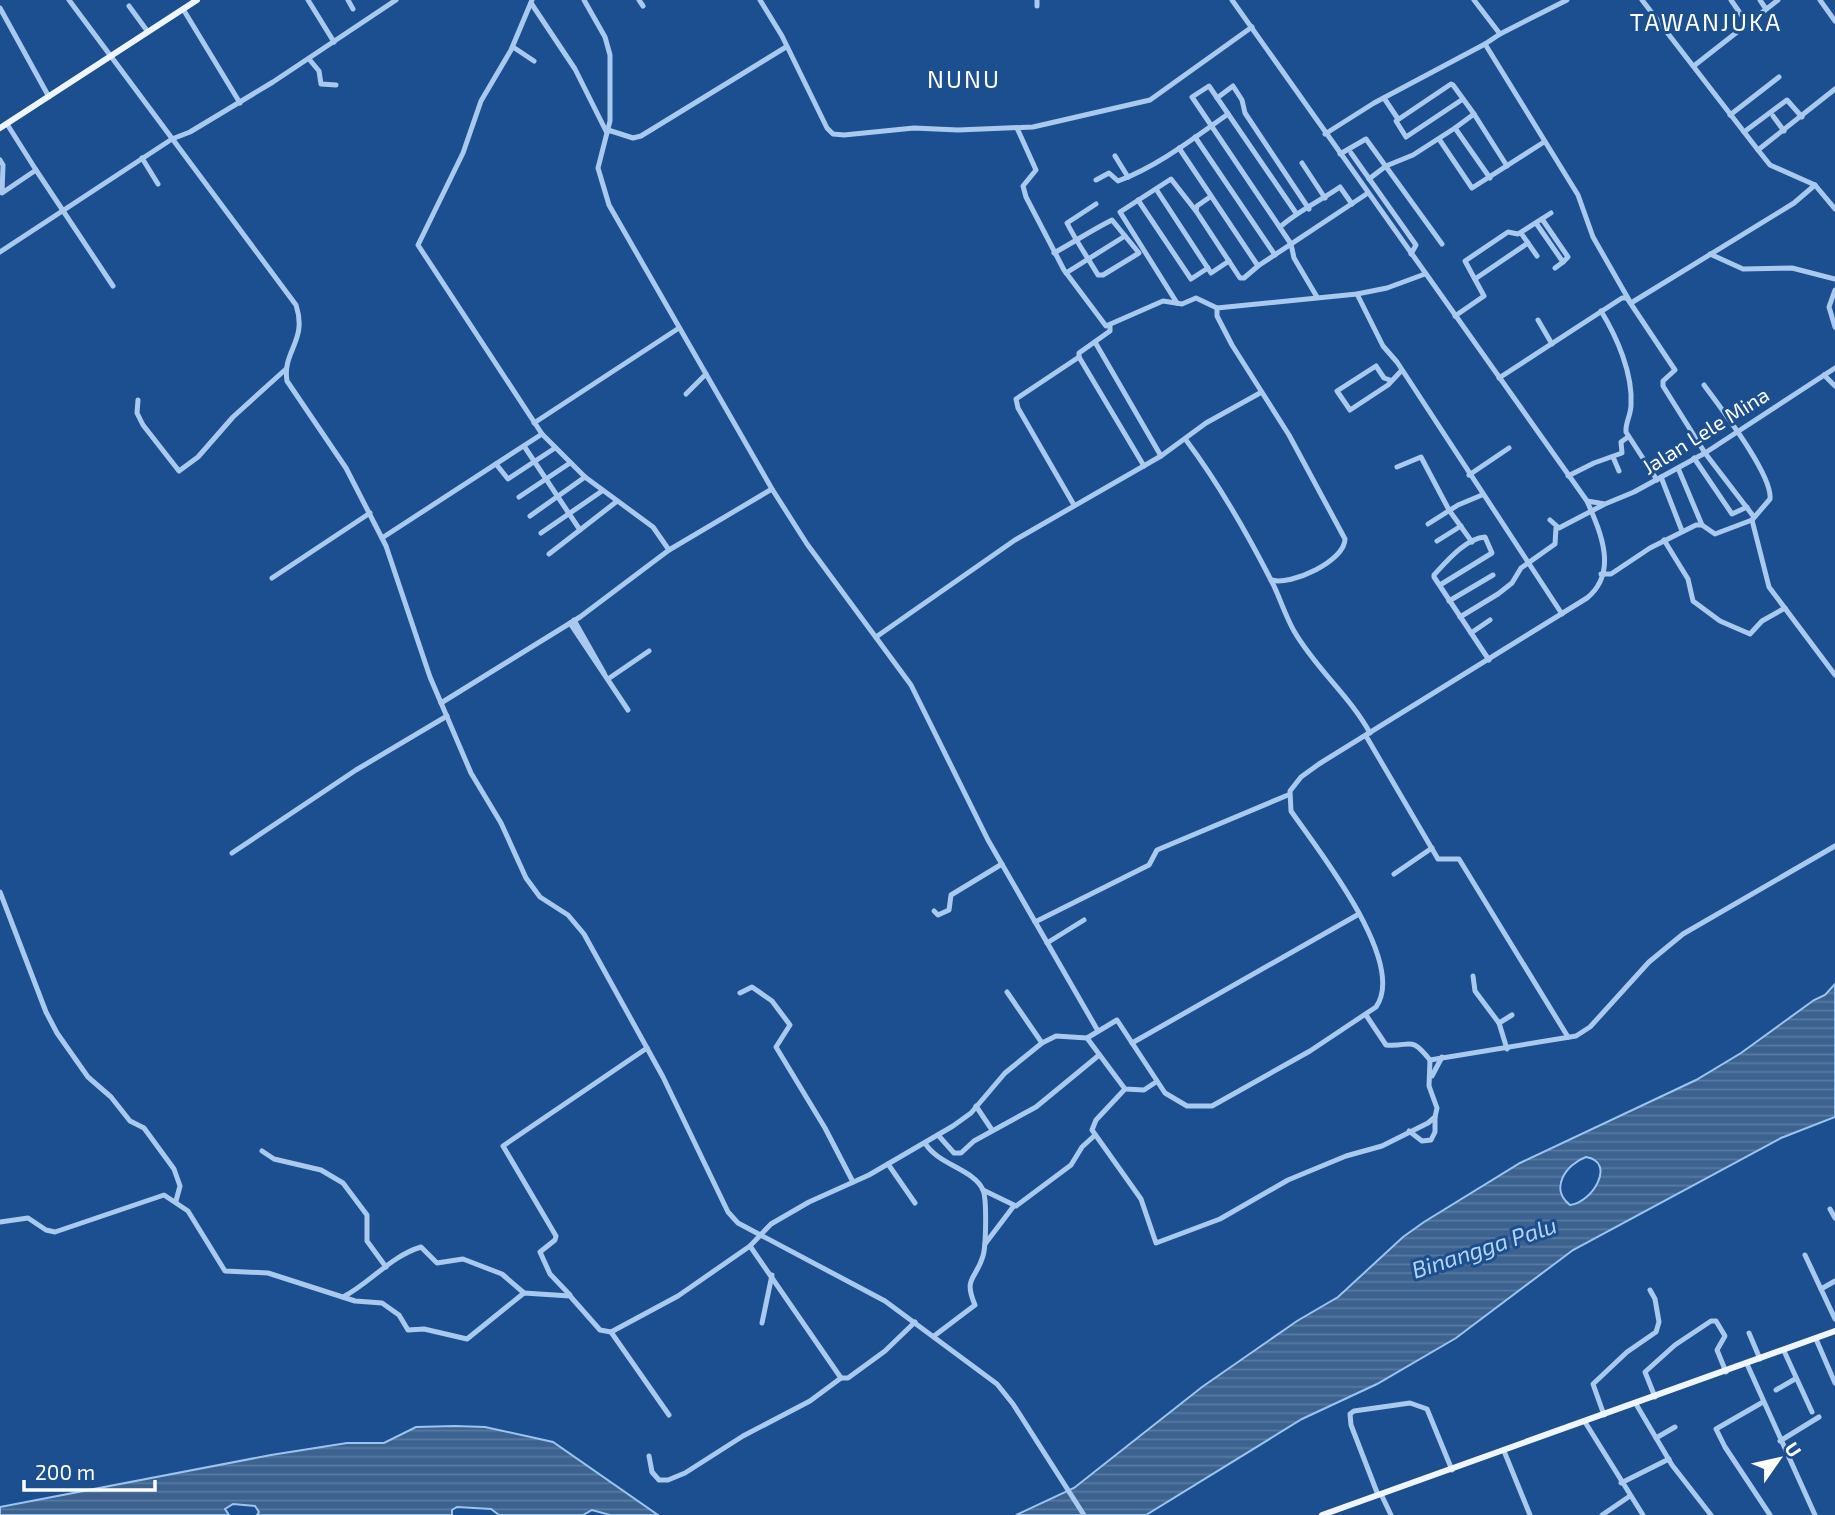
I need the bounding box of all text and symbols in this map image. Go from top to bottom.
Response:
district label: TAWANJUKA [1630,7,1782,36]
district label: NUNU [927,64,1001,93]
street label: Jalan Lele Mina [1637,381,1773,479]
water label: Binangga Palu [1408,1210,1560,1284]
north arrow [1744,1424,1814,1494]
text: U [1780,1437,1807,1461]
scale bar [24,1448,156,1492]
text: 200 m [35,1459,95,1484]

